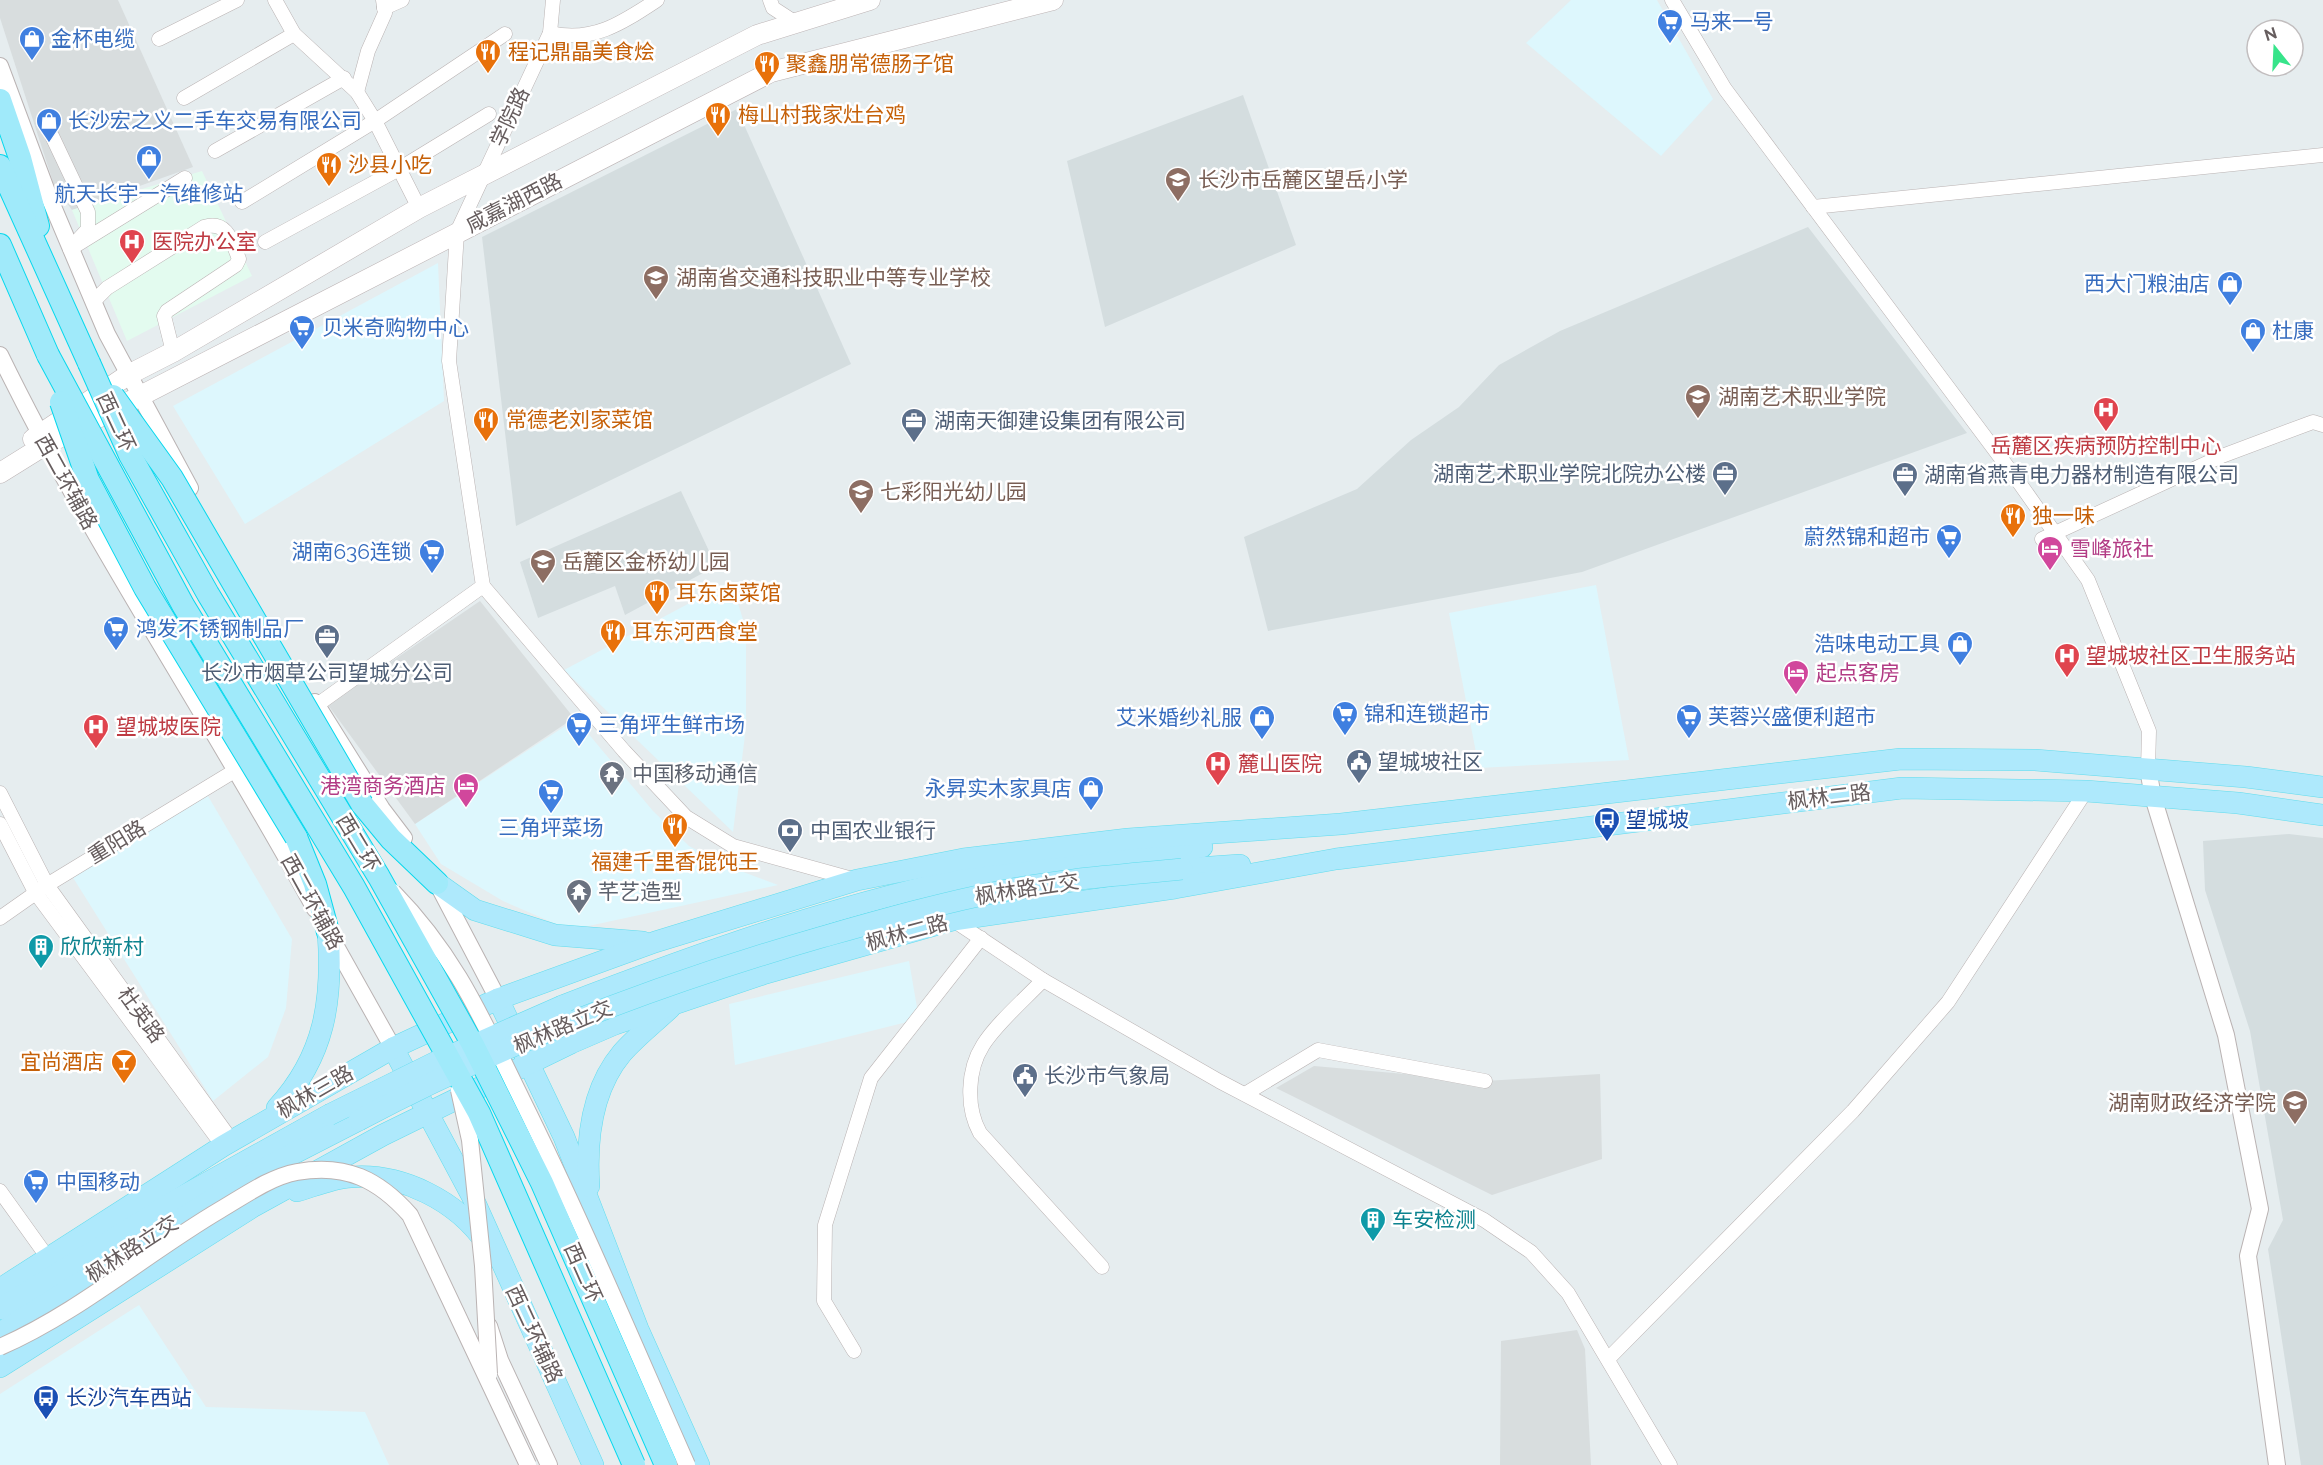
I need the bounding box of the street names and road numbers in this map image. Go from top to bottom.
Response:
street label: 学院路 [485,83,534,151]
street label: 咸嘉湖西路 [461,168,566,238]
street label: 西二环 [92,388,141,456]
street label: 西二环辅路 [30,430,103,534]
street label: 枫林二路 [1786,779,1872,814]
street label: 西二环 [331,809,385,876]
street label: 重阳路 [83,815,150,869]
street label: 西二环辅路 [276,850,349,954]
street label: 枫林路立交 [973,868,1081,909]
street label: 枫林二路 [863,910,951,955]
street label: 杜英路 [113,982,170,1048]
street label: 枫林路立交 [510,995,616,1059]
street label: 枫林三路 [272,1060,357,1123]
street label: 枫林路立交 [81,1210,183,1288]
street label: 西二环 [559,1239,608,1307]
street label: 西二环辅路 [501,1281,568,1387]

